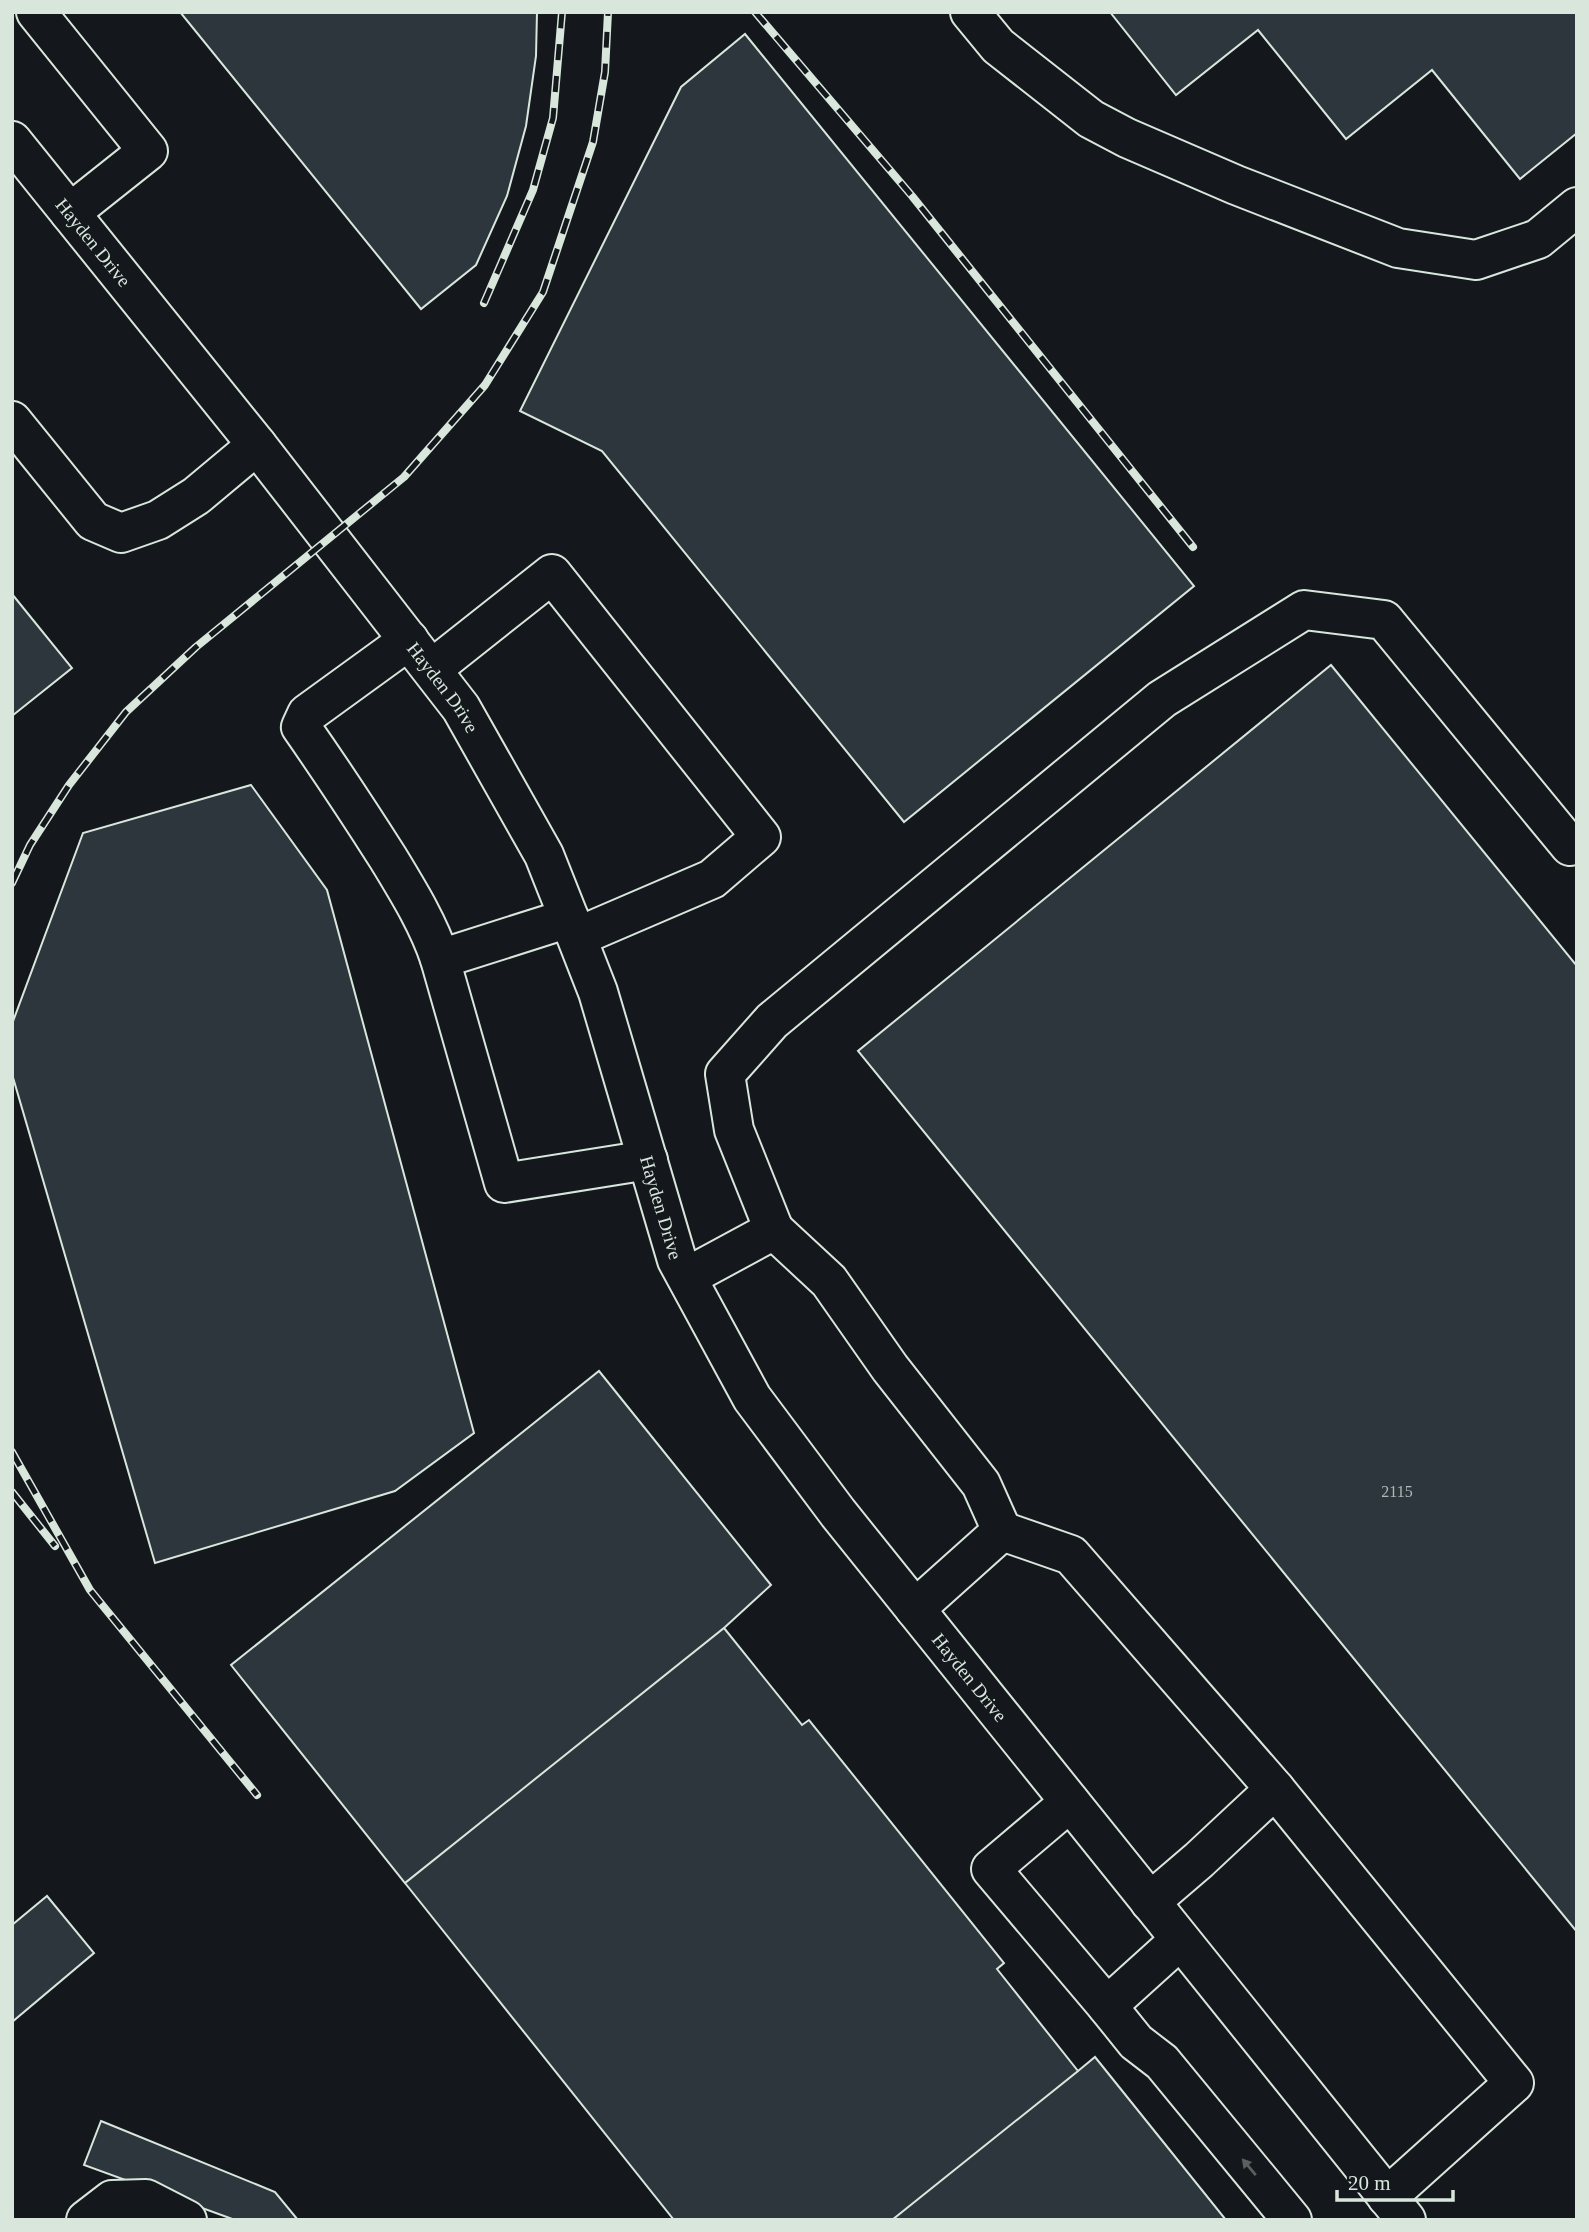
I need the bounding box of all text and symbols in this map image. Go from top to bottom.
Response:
street label: Hayden Drive [51,194,135,291]
street label: Hayden Drive [403,638,483,736]
street label: Hayden Drive [636,1153,686,1262]
house number: 2115 [1381,1483,1413,1500]
street label: Hayden Drive [928,1629,1011,1726]
scale bar [1337,2158,1452,2202]
one-way arrow [1242,2159,1257,2176]
text: 20 m [1348,2171,1391,2195]

